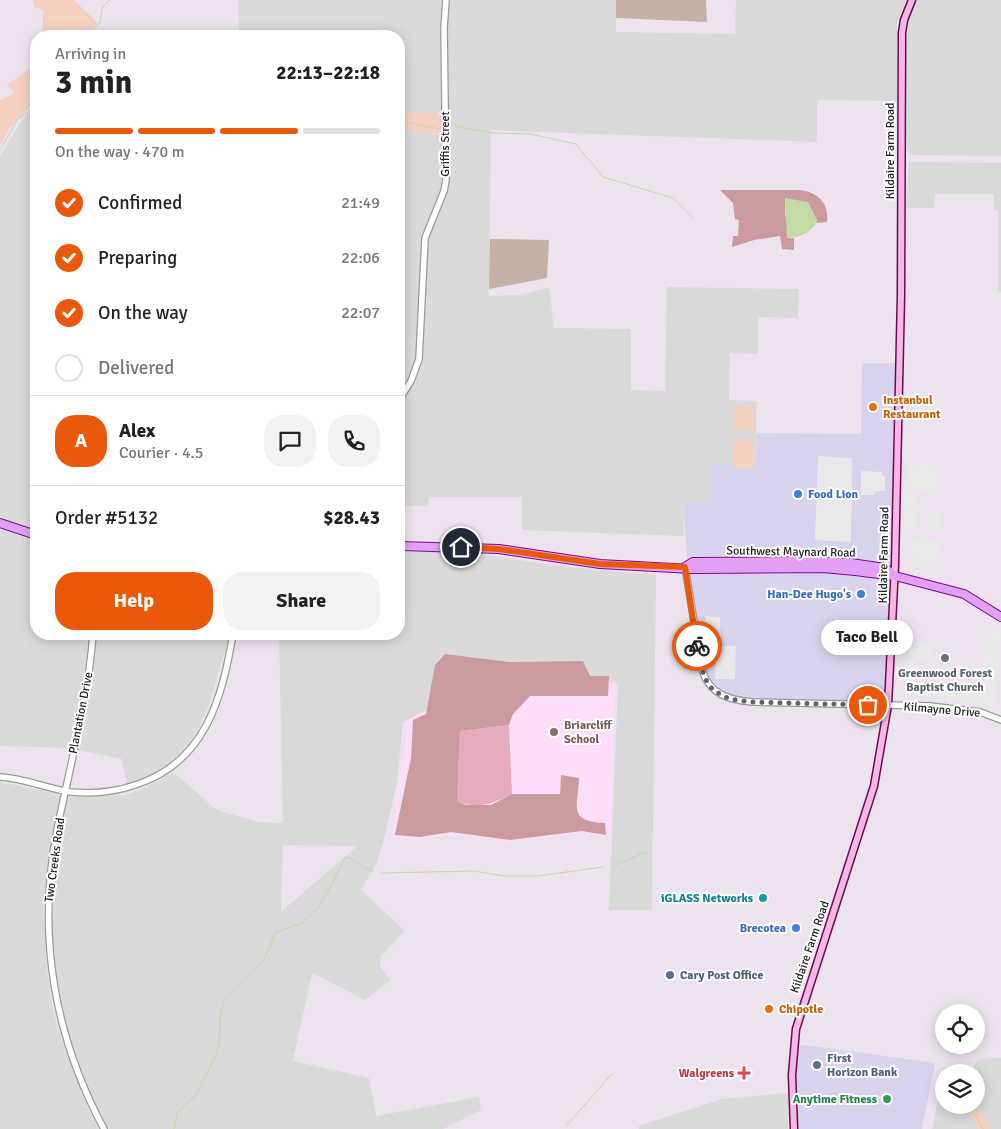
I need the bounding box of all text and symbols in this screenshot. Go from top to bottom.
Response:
text: Arriving in [55,44,126,64]
text: 22:13–22:18 [276,61,380,85]
text: 3 min [55,63,132,102]
street label: Kildaire Farm Road [883,103,898,199]
street label: Griffis Street [438,111,453,177]
text: On the way · 470 m [55,142,185,162]
icon: check [55,189,83,217]
text: Confirmed [98,191,182,215]
text: 21:49 [341,193,380,213]
icon: check [55,244,83,272]
text: Preparing [98,246,177,270]
text: 22:06 [341,248,380,268]
icon: check [55,299,83,327]
text: On the way [98,301,188,325]
text: 22:07 [341,303,380,323]
text: Delivered [98,356,174,380]
place label: Instanbul Restaurant [883,393,941,422]
marker: Instanbul Restaurant [867,401,879,413]
button: chat [264,415,316,467]
button: phone [328,415,380,467]
text: Alex [119,419,155,443]
text: A [75,429,87,453]
text: Courier · 4.5 [119,443,203,463]
place label: Food Lion [808,487,859,502]
marker: Food Lion [792,488,804,500]
text: Order #5132 [55,506,158,530]
text: $28.43 [323,506,380,530]
street label: Kildaire Farm Road [876,507,892,603]
pin [440,526,482,568]
icon: home [447,533,475,561]
street label: Southwest Maynard Road [726,543,856,561]
button: Help [55,572,213,630]
button: Share [223,572,380,630]
place label: Han-Dee Hugo's [767,587,852,602]
marker: Han-Dee Hugo's [855,588,867,600]
callout: Taco Bell [822,620,914,655]
courier [672,621,722,671]
text: Taco Bell [836,627,898,647]
icon: bike [683,632,711,660]
marker: Greenwood Forest Baptist Church [939,652,951,664]
place label: Greenwood Forest Baptist Church [898,666,993,695]
street label: Plantation Drive [66,671,96,755]
pin [847,684,889,726]
icon: bag [854,691,882,719]
street label: Kilmayne Drive [903,699,981,721]
place label: Briarcliff School [564,718,612,747]
marker: Briarcliff School [548,726,560,738]
street label: Two Creeks Road [42,817,68,903]
place label: iGLASS Networks [661,891,754,906]
marker: iGLASS Networks [757,892,769,904]
street label: Kildaire Farm Road [787,899,833,995]
place label: Brecotea [740,921,786,936]
marker: Brecotea [790,922,802,934]
place label: Cary Post Office [680,968,763,983]
marker: Cary Post Office [664,969,676,981]
place label: Chipotle [779,1002,823,1017]
marker: Chipotle [763,1003,775,1015]
map controls [935,1004,985,1114]
button: locate [935,1004,985,1054]
place label: First Horizon Bank [827,1051,898,1080]
marker: First Horizon Bank [811,1059,823,1071]
button: layers [935,1064,985,1114]
place label: Walgreens [679,1066,735,1081]
marker: Walgreens [738,1067,750,1079]
place label: Anytime Fitness [793,1092,878,1107]
marker: Anytime Fitness [881,1093,893,1105]

